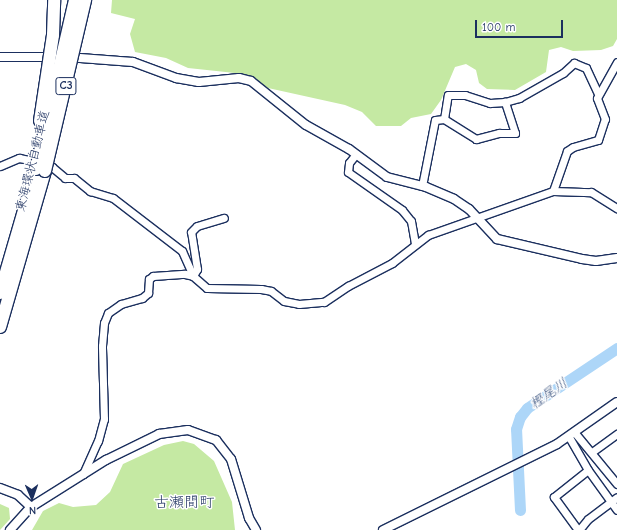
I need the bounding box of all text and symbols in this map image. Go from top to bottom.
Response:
scale bar [477,12,565,38]
text: 100 m [482,20,515,34]
road number: C3 [55,76,77,96]
street label: 東海環状自動車道 [13,109,53,213]
water label: 樫尾川 [527,375,571,413]
north arrow [12,478,52,518]
district label: 古瀬間町 [154,494,214,512]
text: N [29,504,36,517]

